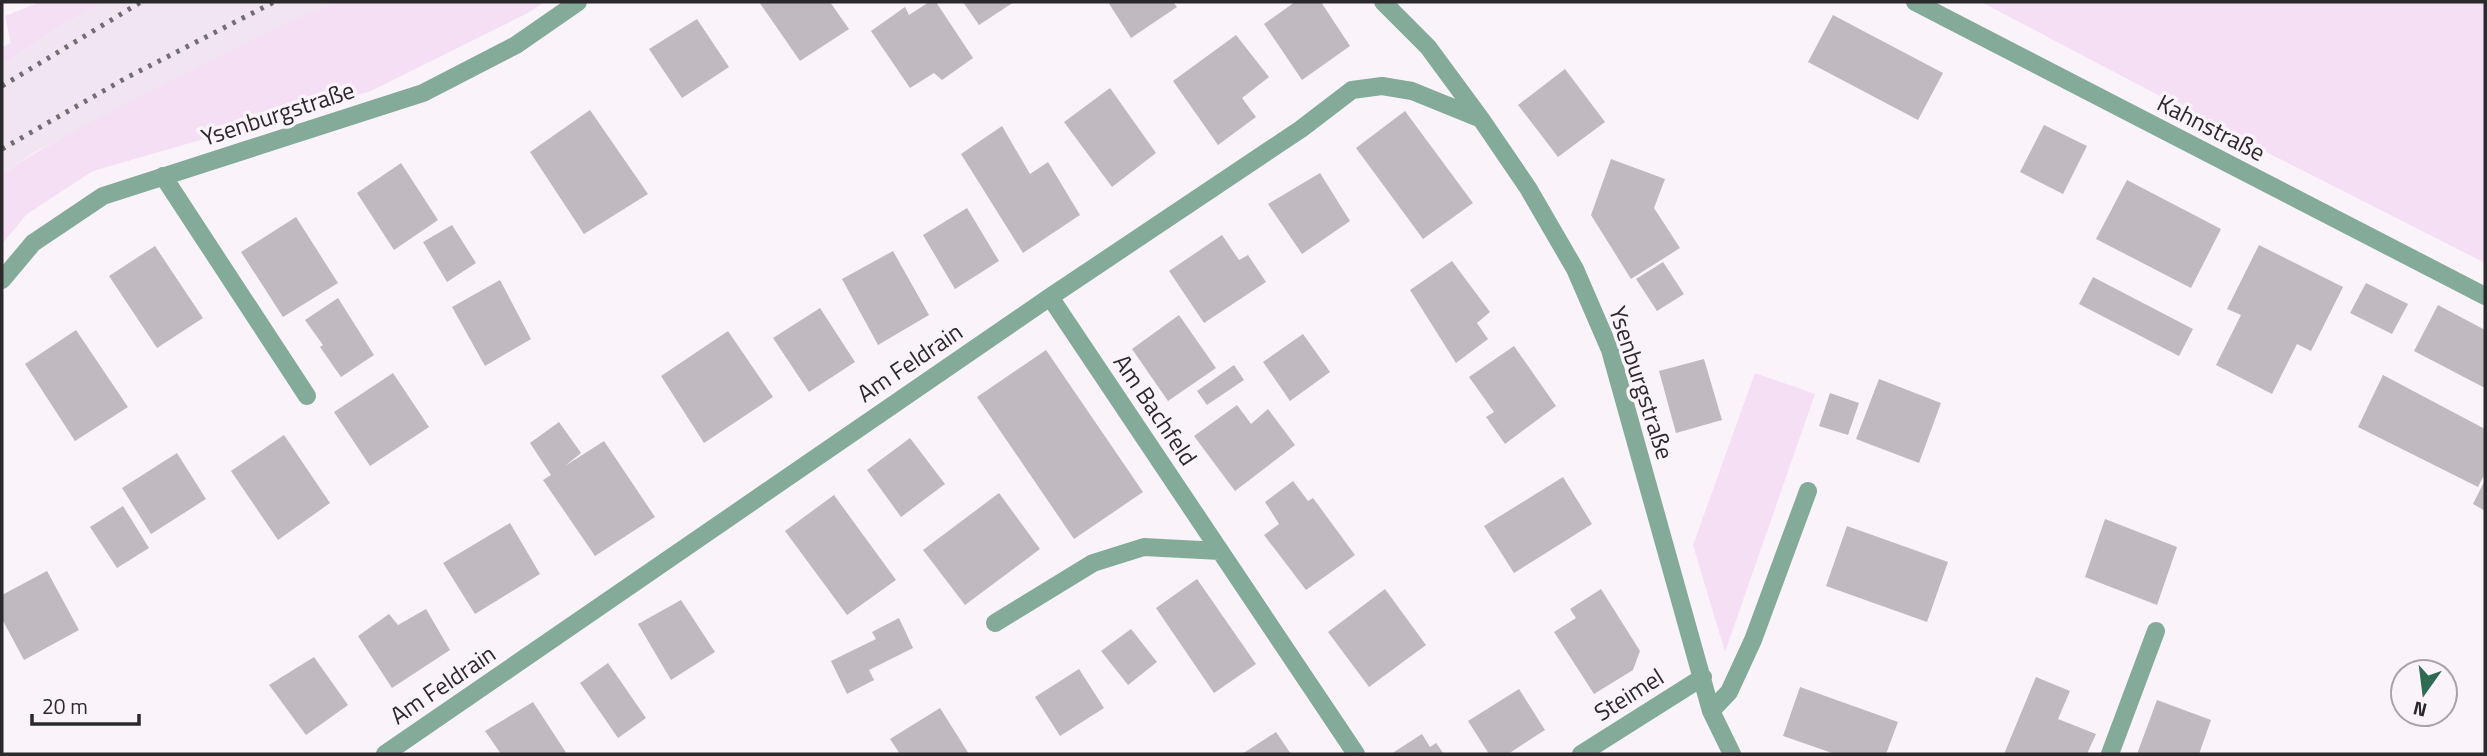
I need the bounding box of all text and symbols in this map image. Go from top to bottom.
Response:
street label: Ysenburgstraße [196,71,359,155]
street label: Kahnstraße [2151,84,2272,170]
street label: Ysenburgstraße [1600,301,1684,464]
street label: Am Feldrain [849,314,970,411]
street label: Am Bachfeld [1105,346,1207,473]
street label: Am Feldrain [382,636,503,733]
north arrow [2389,658,2459,728]
street label: Steimel [1587,659,1670,730]
scale bar [32,682,138,726]
text: 20 m [42,690,88,722]
text: N [2410,694,2430,726]

